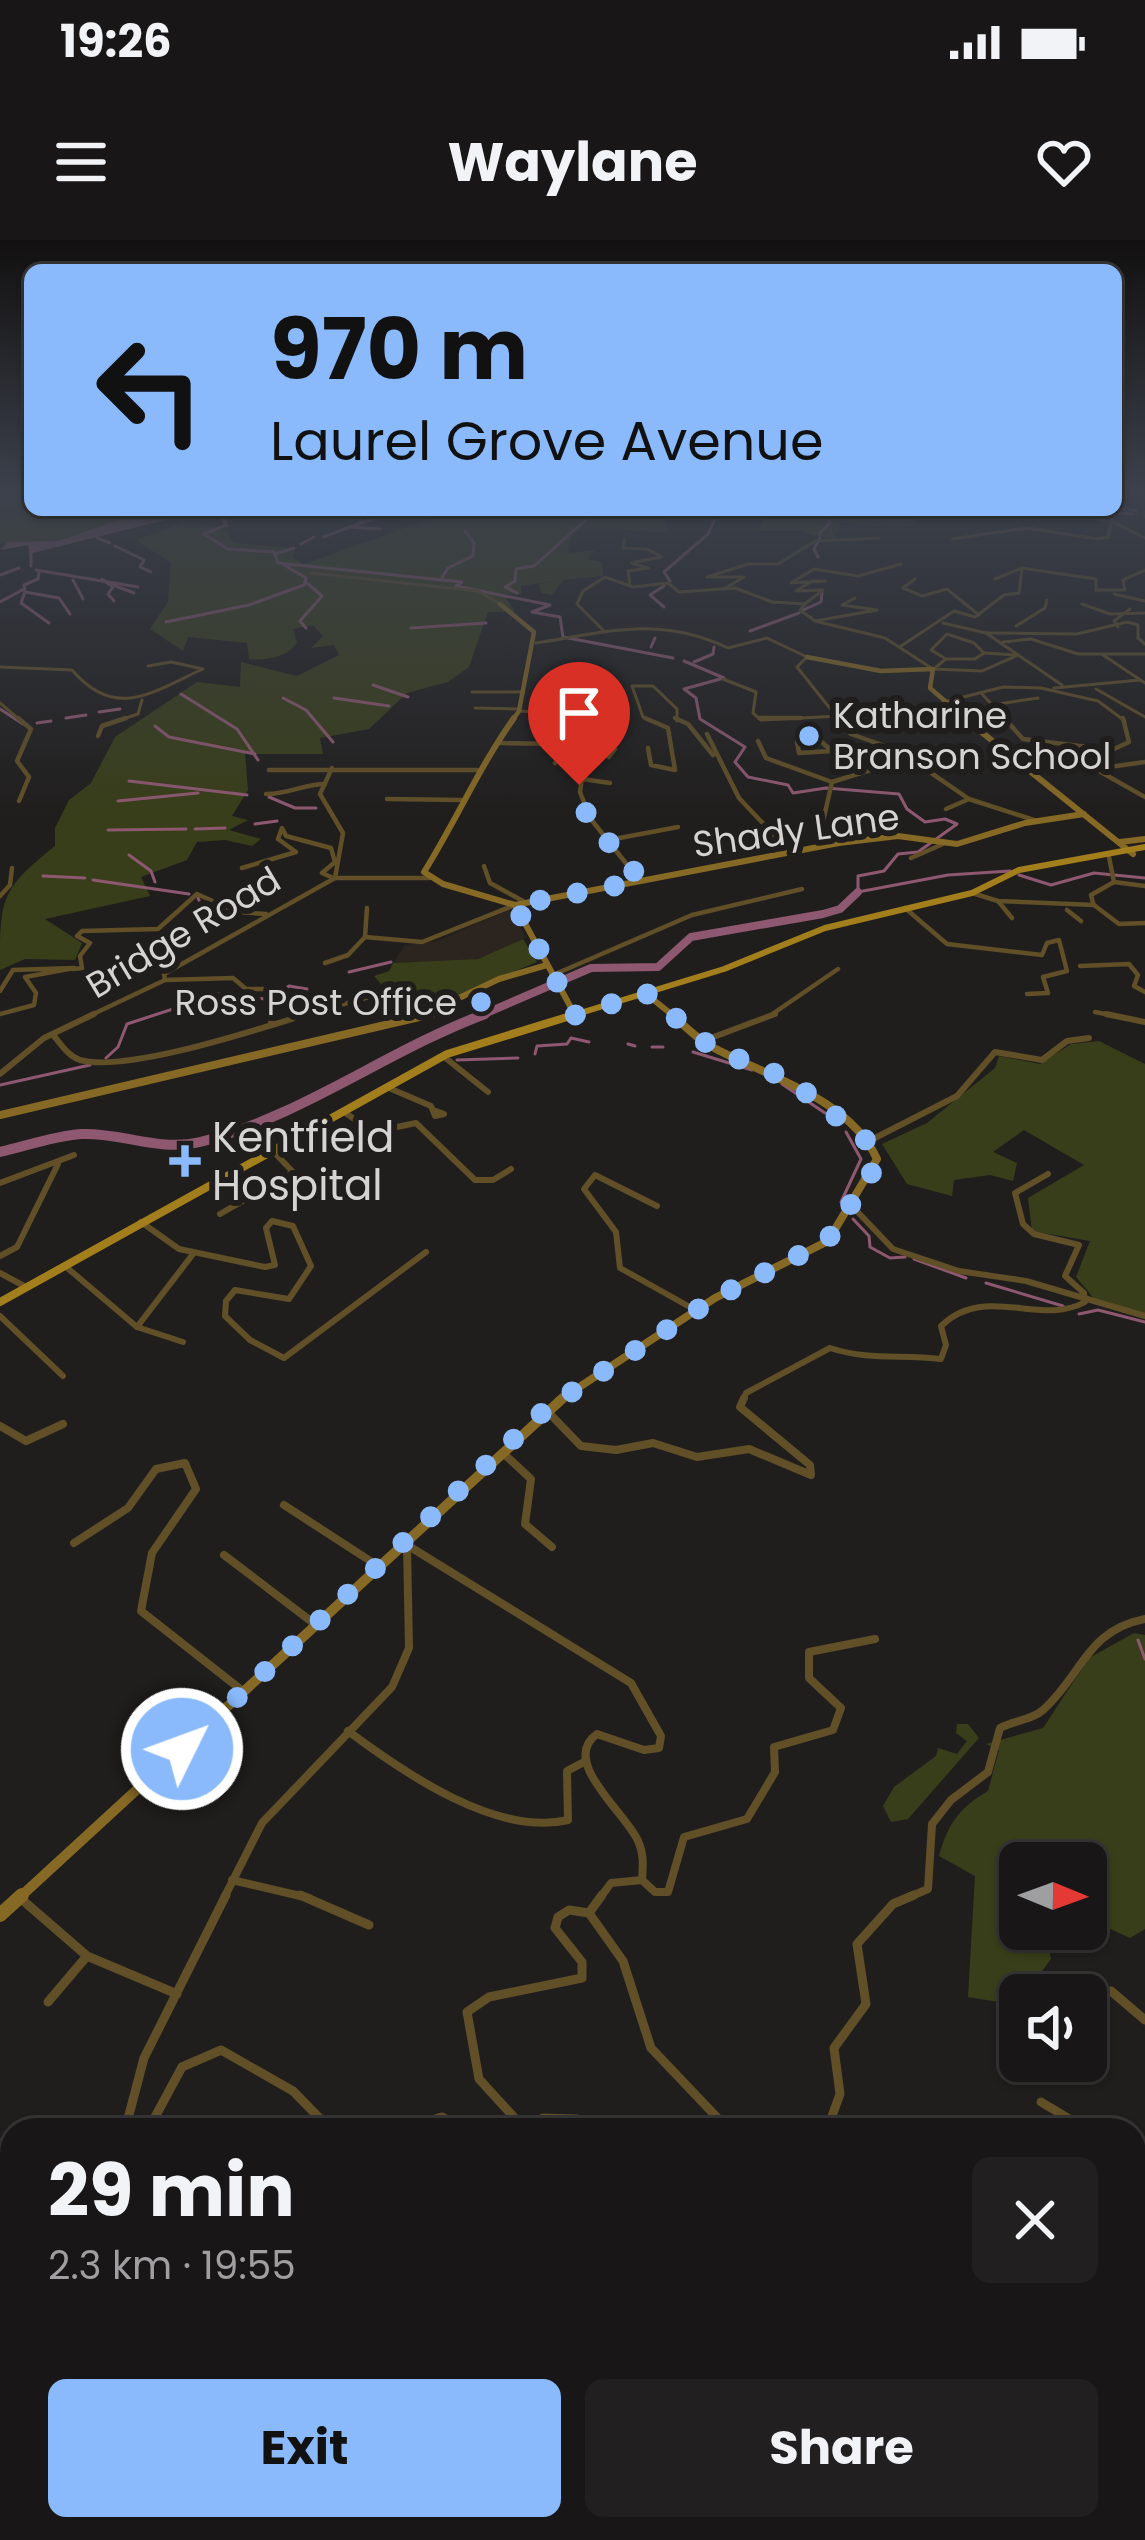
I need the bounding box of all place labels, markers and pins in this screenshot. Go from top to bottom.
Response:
pin [528,662,630,785]
place label: Katharine Branson School [833,690,1111,782]
marker: Katharine Branson School [796,723,822,749]
place label: Ross Post Office [174,977,457,1028]
marker: Ross Post Office [468,989,494,1015]
place label: Kentfield Hospital [212,1108,394,1215]
marker: Kentfield Hospital [169,1145,201,1177]

